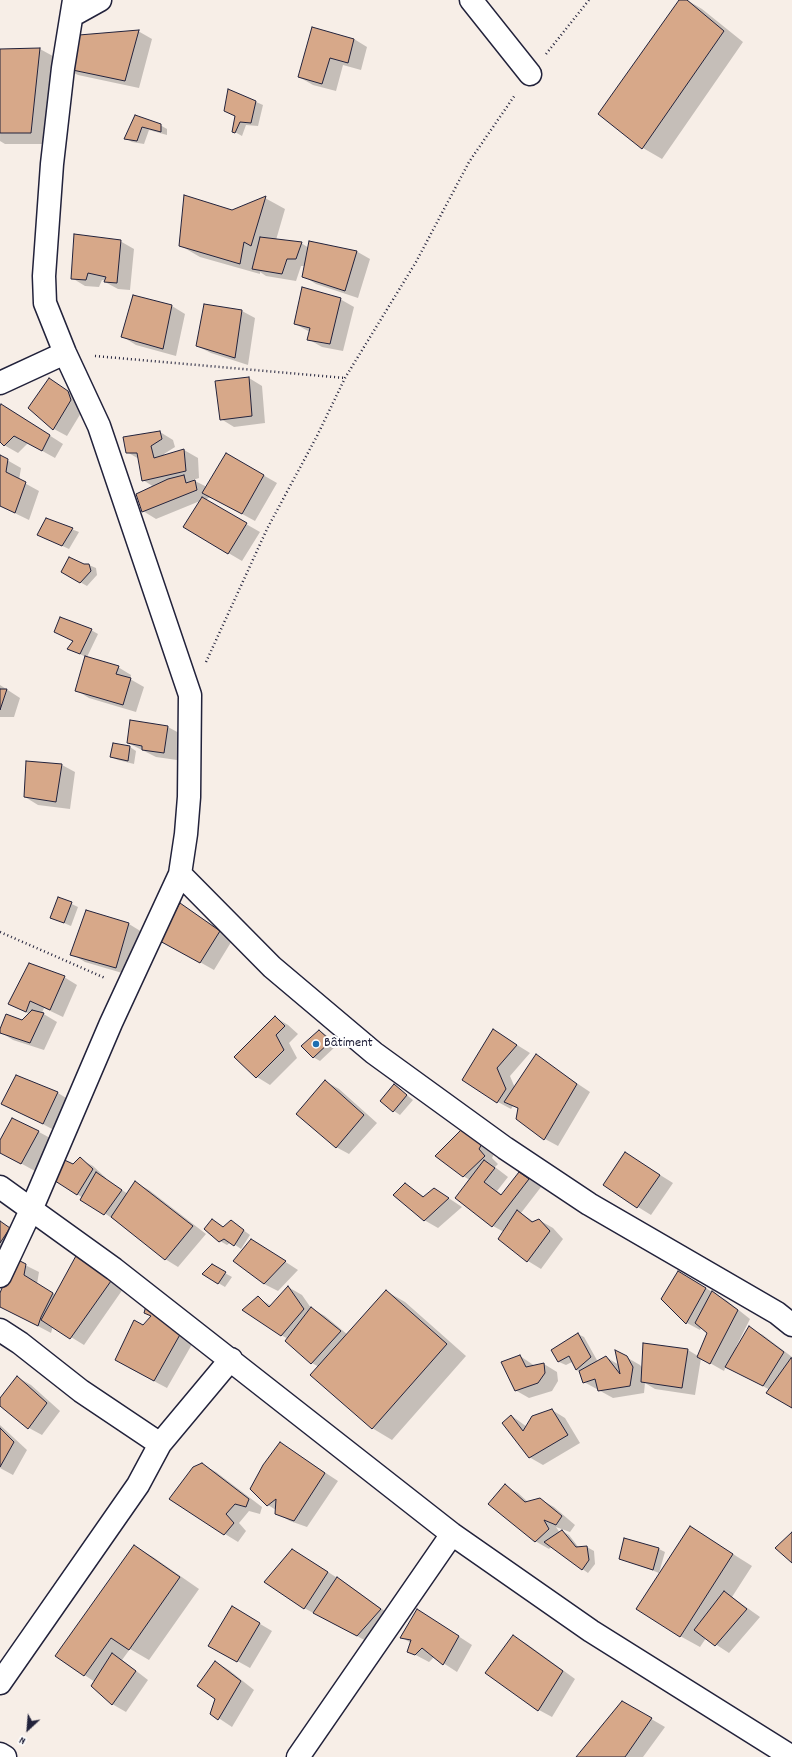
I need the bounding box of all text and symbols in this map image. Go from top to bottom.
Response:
place label: Bâtiment [324,1036,373,1052]
marker: Bâtiment [311,1039,321,1049]
north arrow [8,1709,48,1749]
text: N [17,1731,29,1748]

